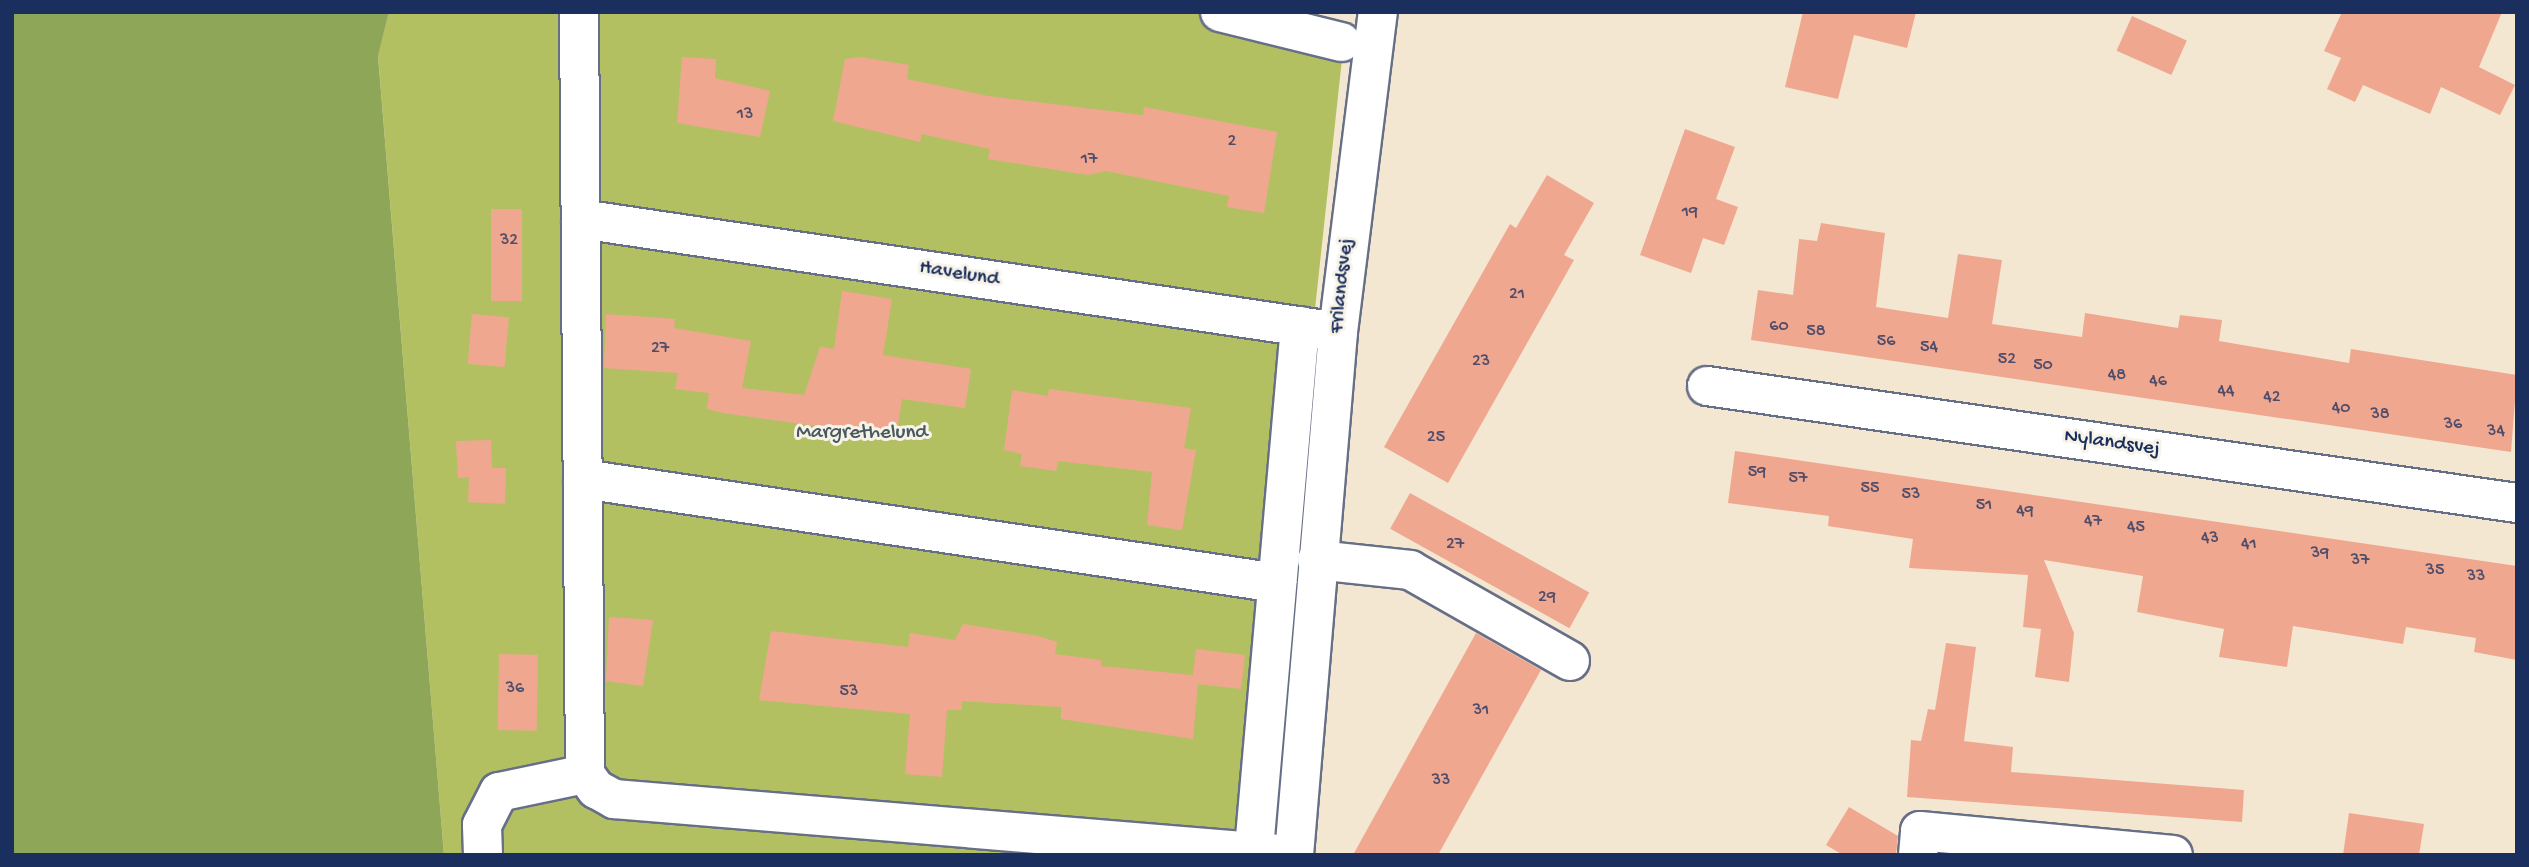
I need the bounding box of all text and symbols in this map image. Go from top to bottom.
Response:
house number: 13 [737,104,753,126]
house number: 2 [1228,131,1236,153]
house number: 17 [1081,149,1097,171]
house number: 19 [1682,202,1698,224]
house number: 32 [500,230,518,252]
street label: Frilandsvej [1325,237,1361,335]
street label: Havelund [917,256,1001,294]
house number: 21 [1509,284,1525,306]
house number: 60 [1769,316,1789,338]
house number: 58 [1806,321,1826,343]
house number: 56 [1877,331,1895,353]
house number: 54 [1920,337,1938,359]
house number: 27 [651,338,669,360]
house number: 52 [1998,349,2016,371]
house number: 23 [1472,351,1490,373]
house number: 50 [2033,355,2053,377]
house number: 48 [2108,365,2126,387]
house number: 46 [2149,371,2167,393]
house number: 44 [2217,381,2235,403]
house number: 42 [2263,387,2281,409]
house number: 40 [2332,398,2350,420]
house number: 38 [2370,404,2390,426]
house number: 36 [2444,414,2462,436]
park label: Margrethelund [796,421,928,447]
house number: 34 [2487,421,2505,443]
street label: Nylandsvej [2062,425,2162,463]
house number: 25 [1427,427,1445,449]
house number: 59 [1748,462,1766,484]
house number: 57 [1789,468,1807,490]
house number: 55 [1861,478,1879,500]
house number: 53 [1902,484,1920,506]
house number: 51 [1976,495,1992,517]
house number: 49 [2016,501,2034,523]
house number: 47 [2084,511,2102,533]
house number: 45 [2127,517,2145,539]
house number: 43 [2201,528,2219,550]
house number: 27 [1446,534,1464,556]
house number: 41 [2241,534,2257,556]
house number: 39 [2311,543,2329,565]
house number: 37 [2351,550,2369,572]
house number: 35 [2426,560,2444,582]
house number: 33 [2467,566,2485,588]
house number: 29 [1538,587,1556,609]
house number: 36 [506,678,524,700]
house number: 53 [840,681,858,703]
house number: 31 [1473,700,1489,722]
house number: 33 [1432,770,1450,792]

